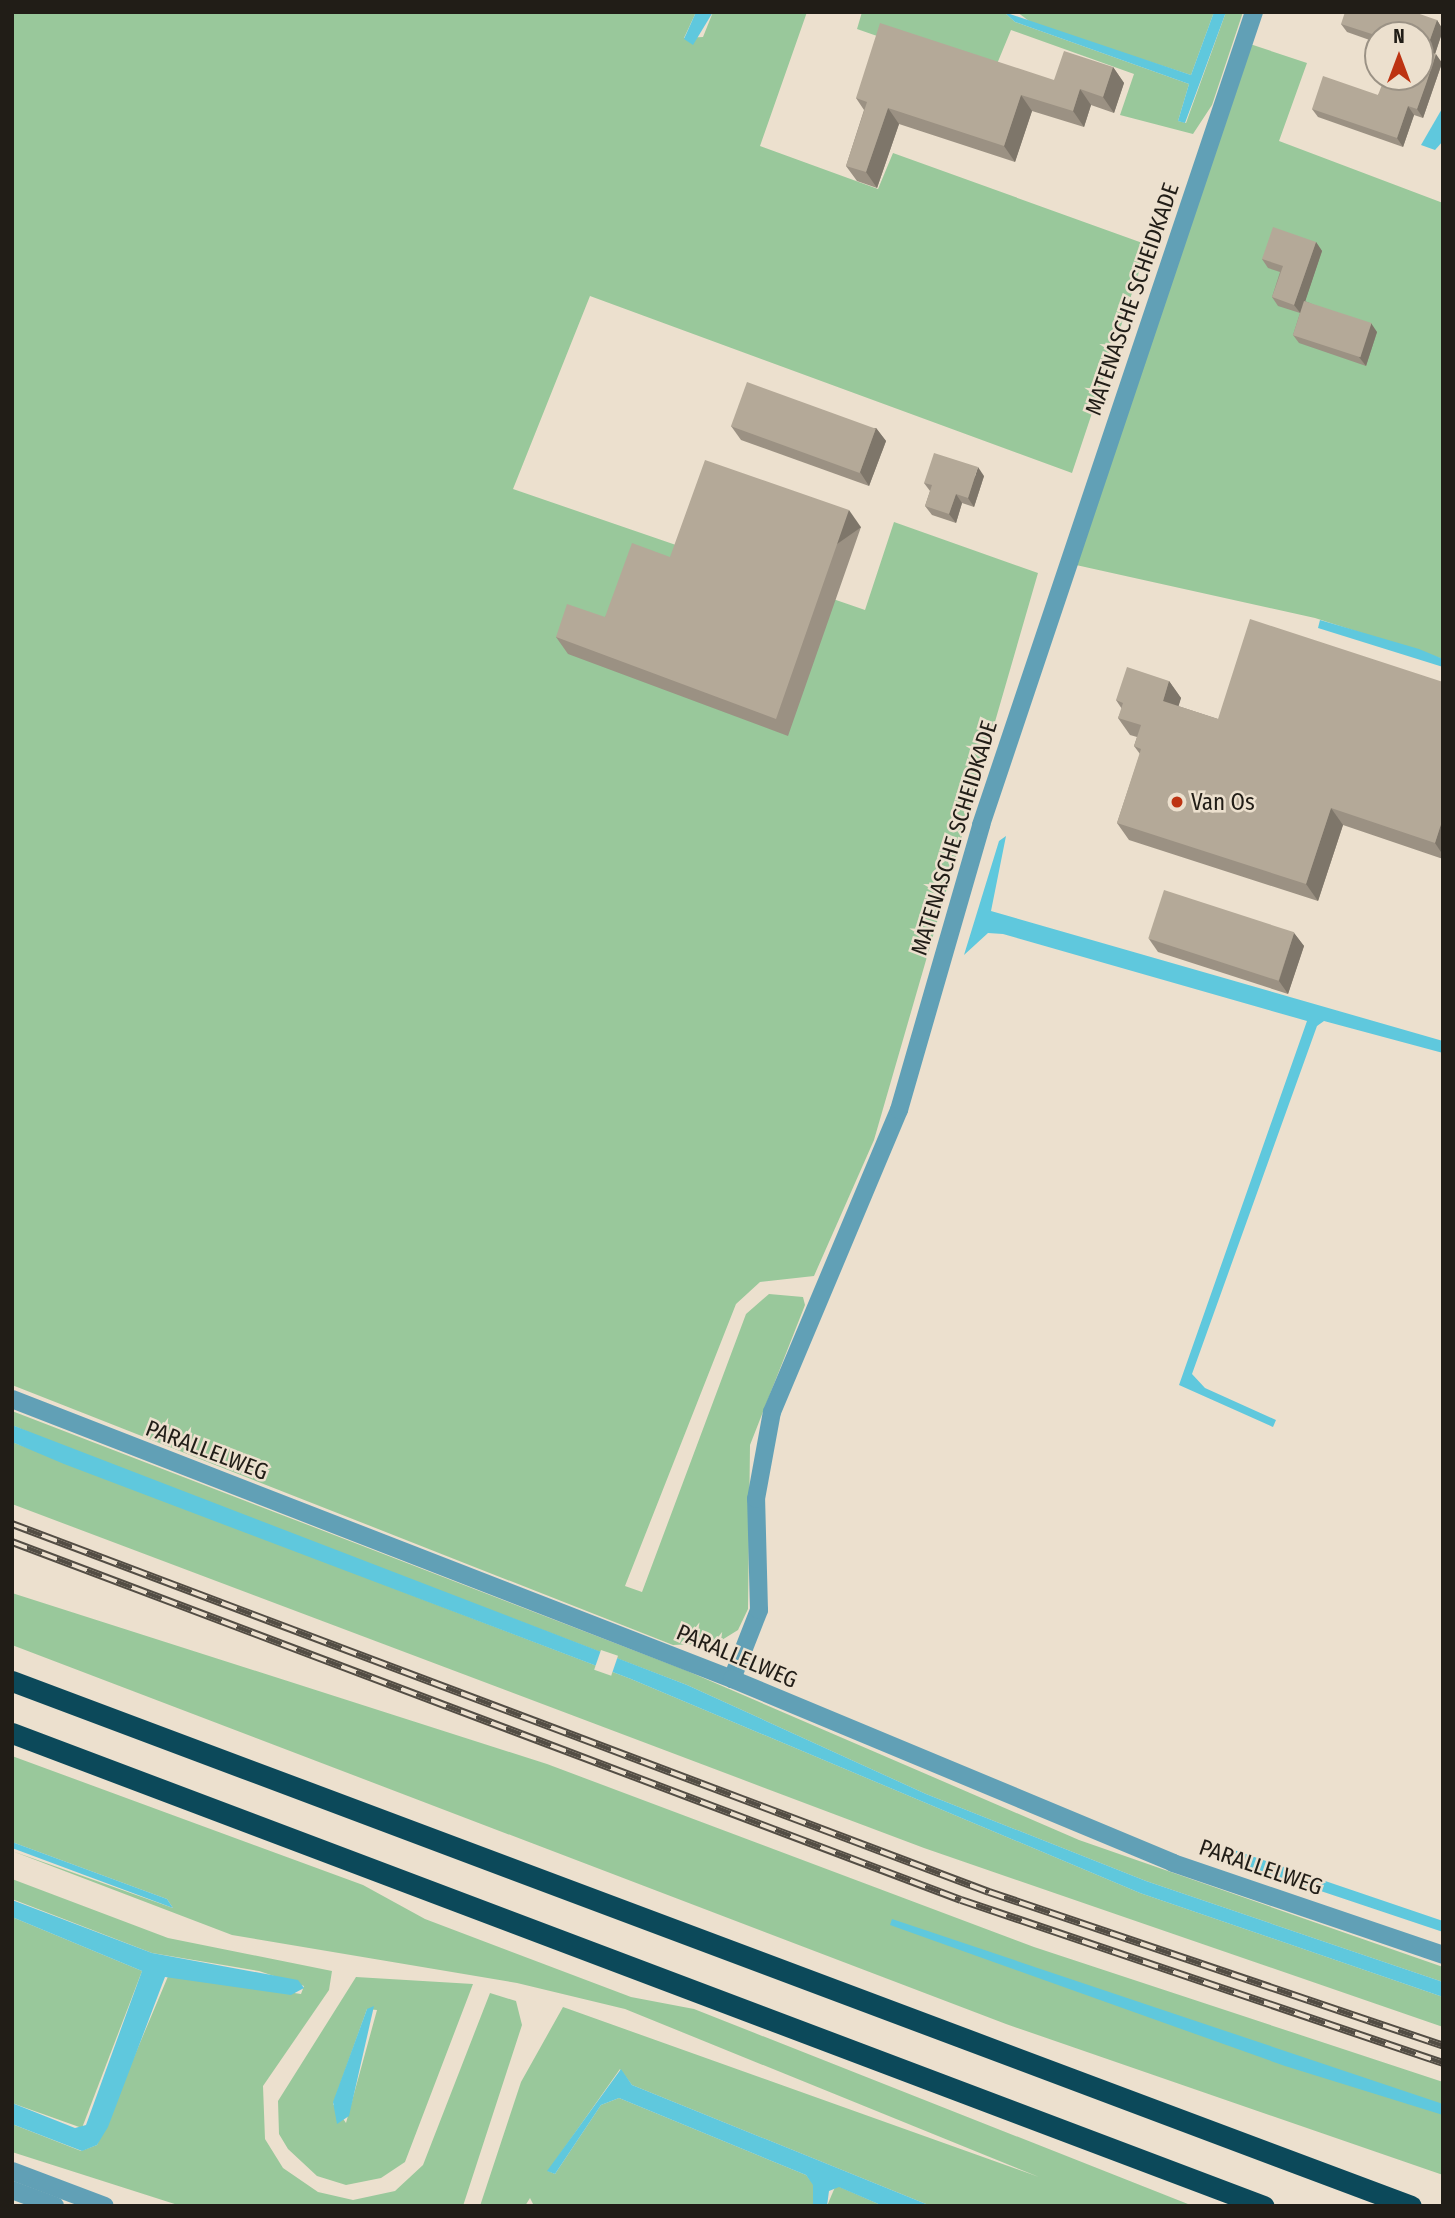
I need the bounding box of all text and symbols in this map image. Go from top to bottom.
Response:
north arrow [1364,21,1434,91]
text: N [1393,25,1405,48]
street label: MATENASCHE SCHEIDKADE [1079,179,1185,419]
street label: MATENASCHE SCHEIDKADE [905,717,1003,959]
place label: Van Os [1191,788,1255,816]
marker: Van Os [1169,794,1185,810]
street label: PARALLELWEG [142,1414,272,1486]
street label: PARALLELWEG [672,1618,802,1694]
street label: PARALLELWEG [1196,1833,1326,1901]

